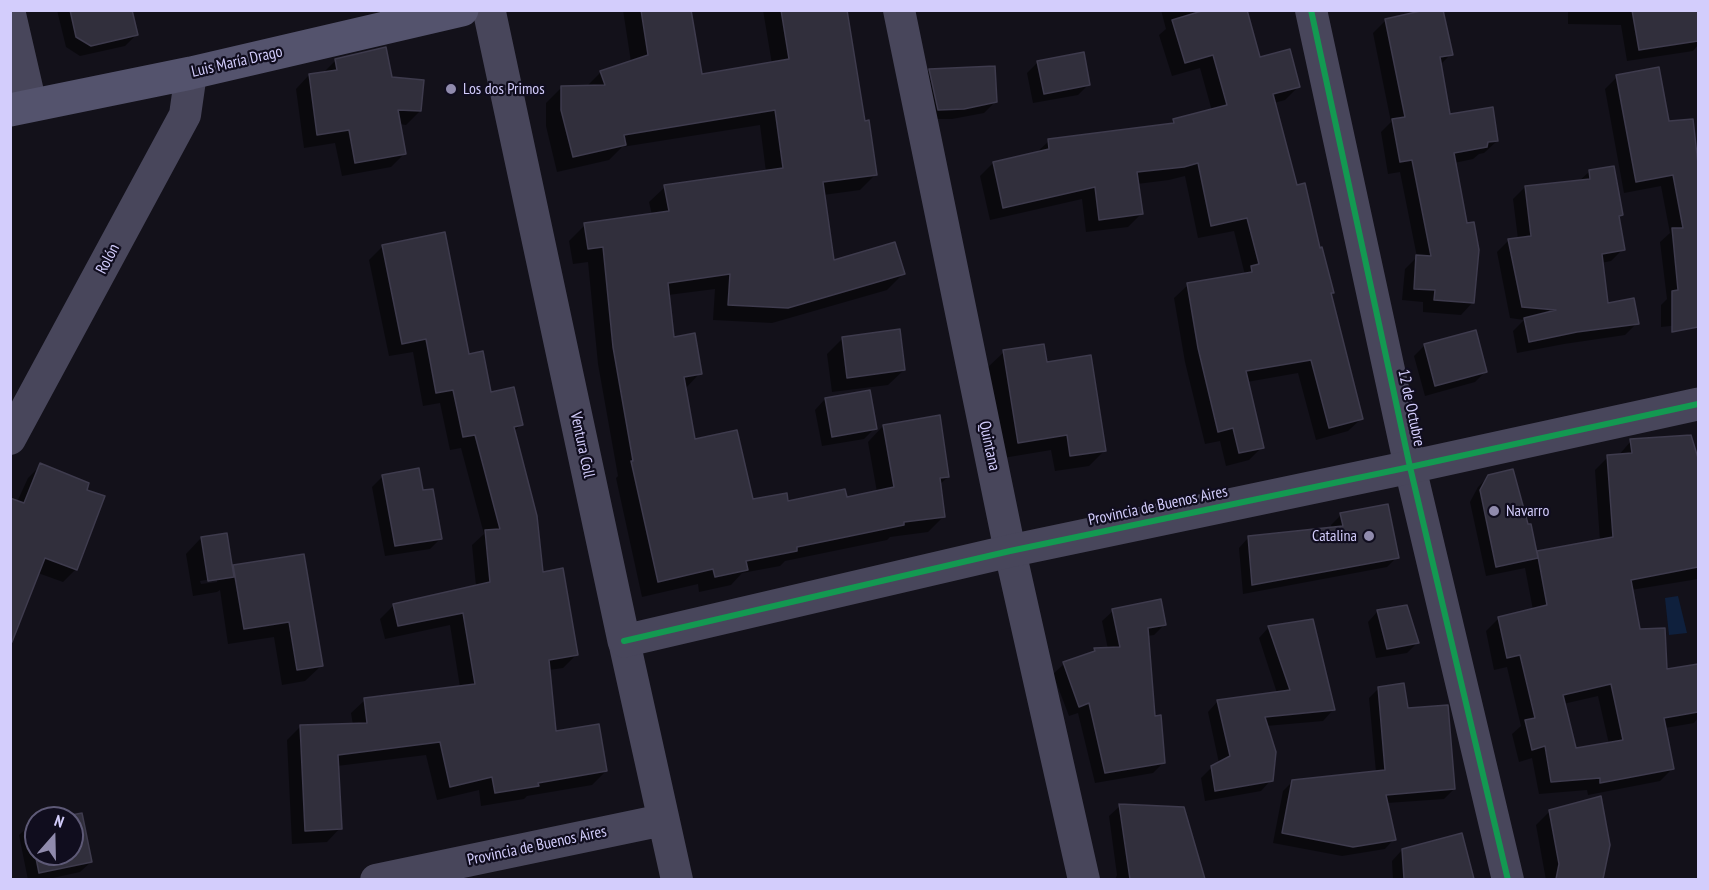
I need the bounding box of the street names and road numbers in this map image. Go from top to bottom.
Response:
street label: Luis María Drago [190,42,284,82]
street label: Rolón [92,241,124,277]
street label: 12 de Octubre [1393,368,1429,448]
street label: Ventura Coll [566,410,598,480]
street label: Quintana [974,419,1004,473]
street label: Provincia de Buenos Aires [1087,482,1229,530]
street label: Provincia de Buenos Aires [466,822,608,870]

